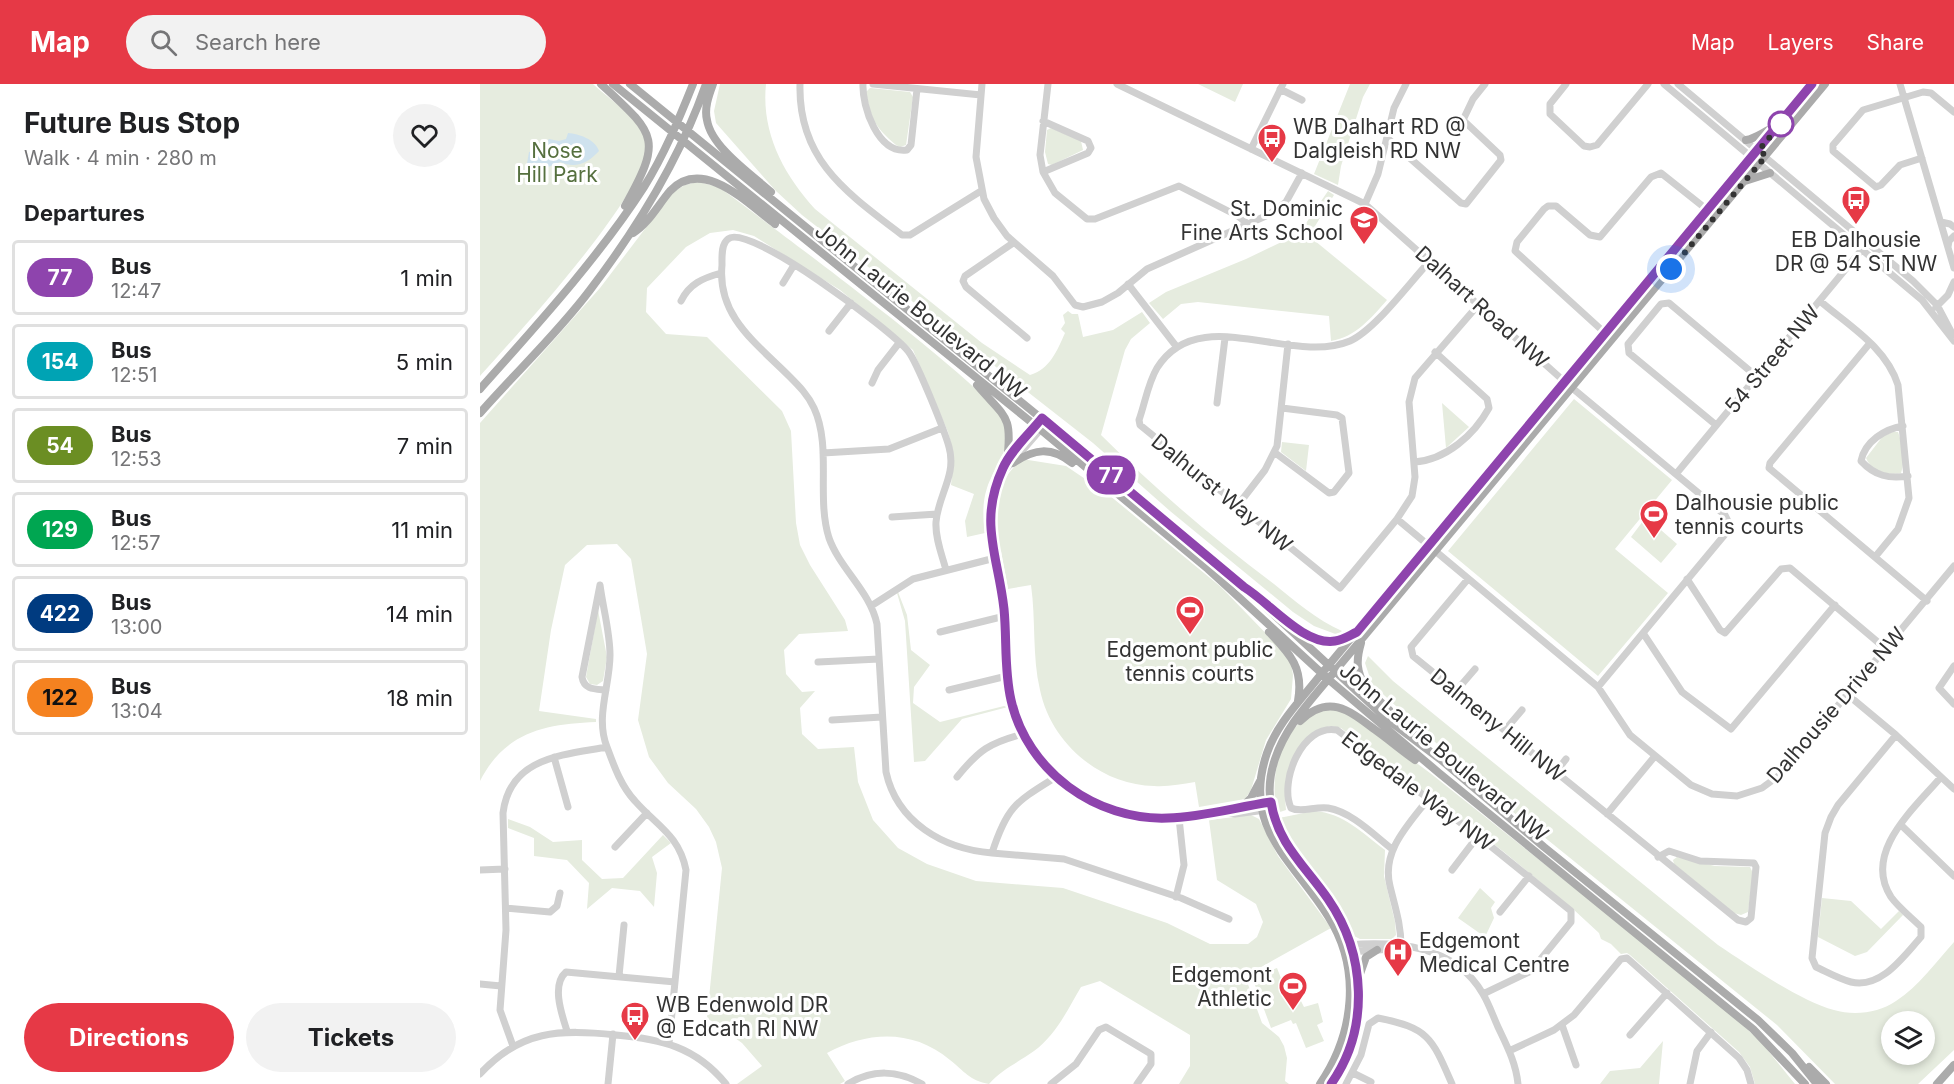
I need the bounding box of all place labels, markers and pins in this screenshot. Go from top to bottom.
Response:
unlabelled marker [1768,111,1794,137]
place label: WB Dalhart RD @ Dalgleish RD NW [1293,114,1465,163]
bus stop icon: WB Dalhart RD @ Dalgleish RD NW [1256,122,1288,164]
bus stop icon: EB Dalhousie DR @ 54 ST NW [1840,184,1872,226]
place label: St. Dominic Fine Arts School [1180,196,1343,245]
school or university icon: St. Dominic Fine Arts School [1348,204,1380,246]
place label: EB Dalhousie DR @ 54 ST NW [1775,227,1938,276]
place label: Dalhousie public tennis courts [1675,490,1839,539]
sports icon: Dalhousie public tennis courts [1638,498,1670,540]
sports icon: Edgemont public tennis courts [1174,594,1206,636]
place label: Edgemont public tennis courts [1106,637,1274,686]
place label: Edgemont Medical Centre [1419,928,1570,977]
hospital icon: Edgemont Medical Centre [1382,936,1414,978]
place label: Edgemont Athletic [1171,962,1272,1011]
sports icon: Edgemont Athletic [1277,970,1309,1012]
place label: WB Edenwold DR @ Edcath RI NW [656,992,828,1041]
bus stop icon: WB Edenwold DR @ Edcath RI NW [619,1000,651,1042]

